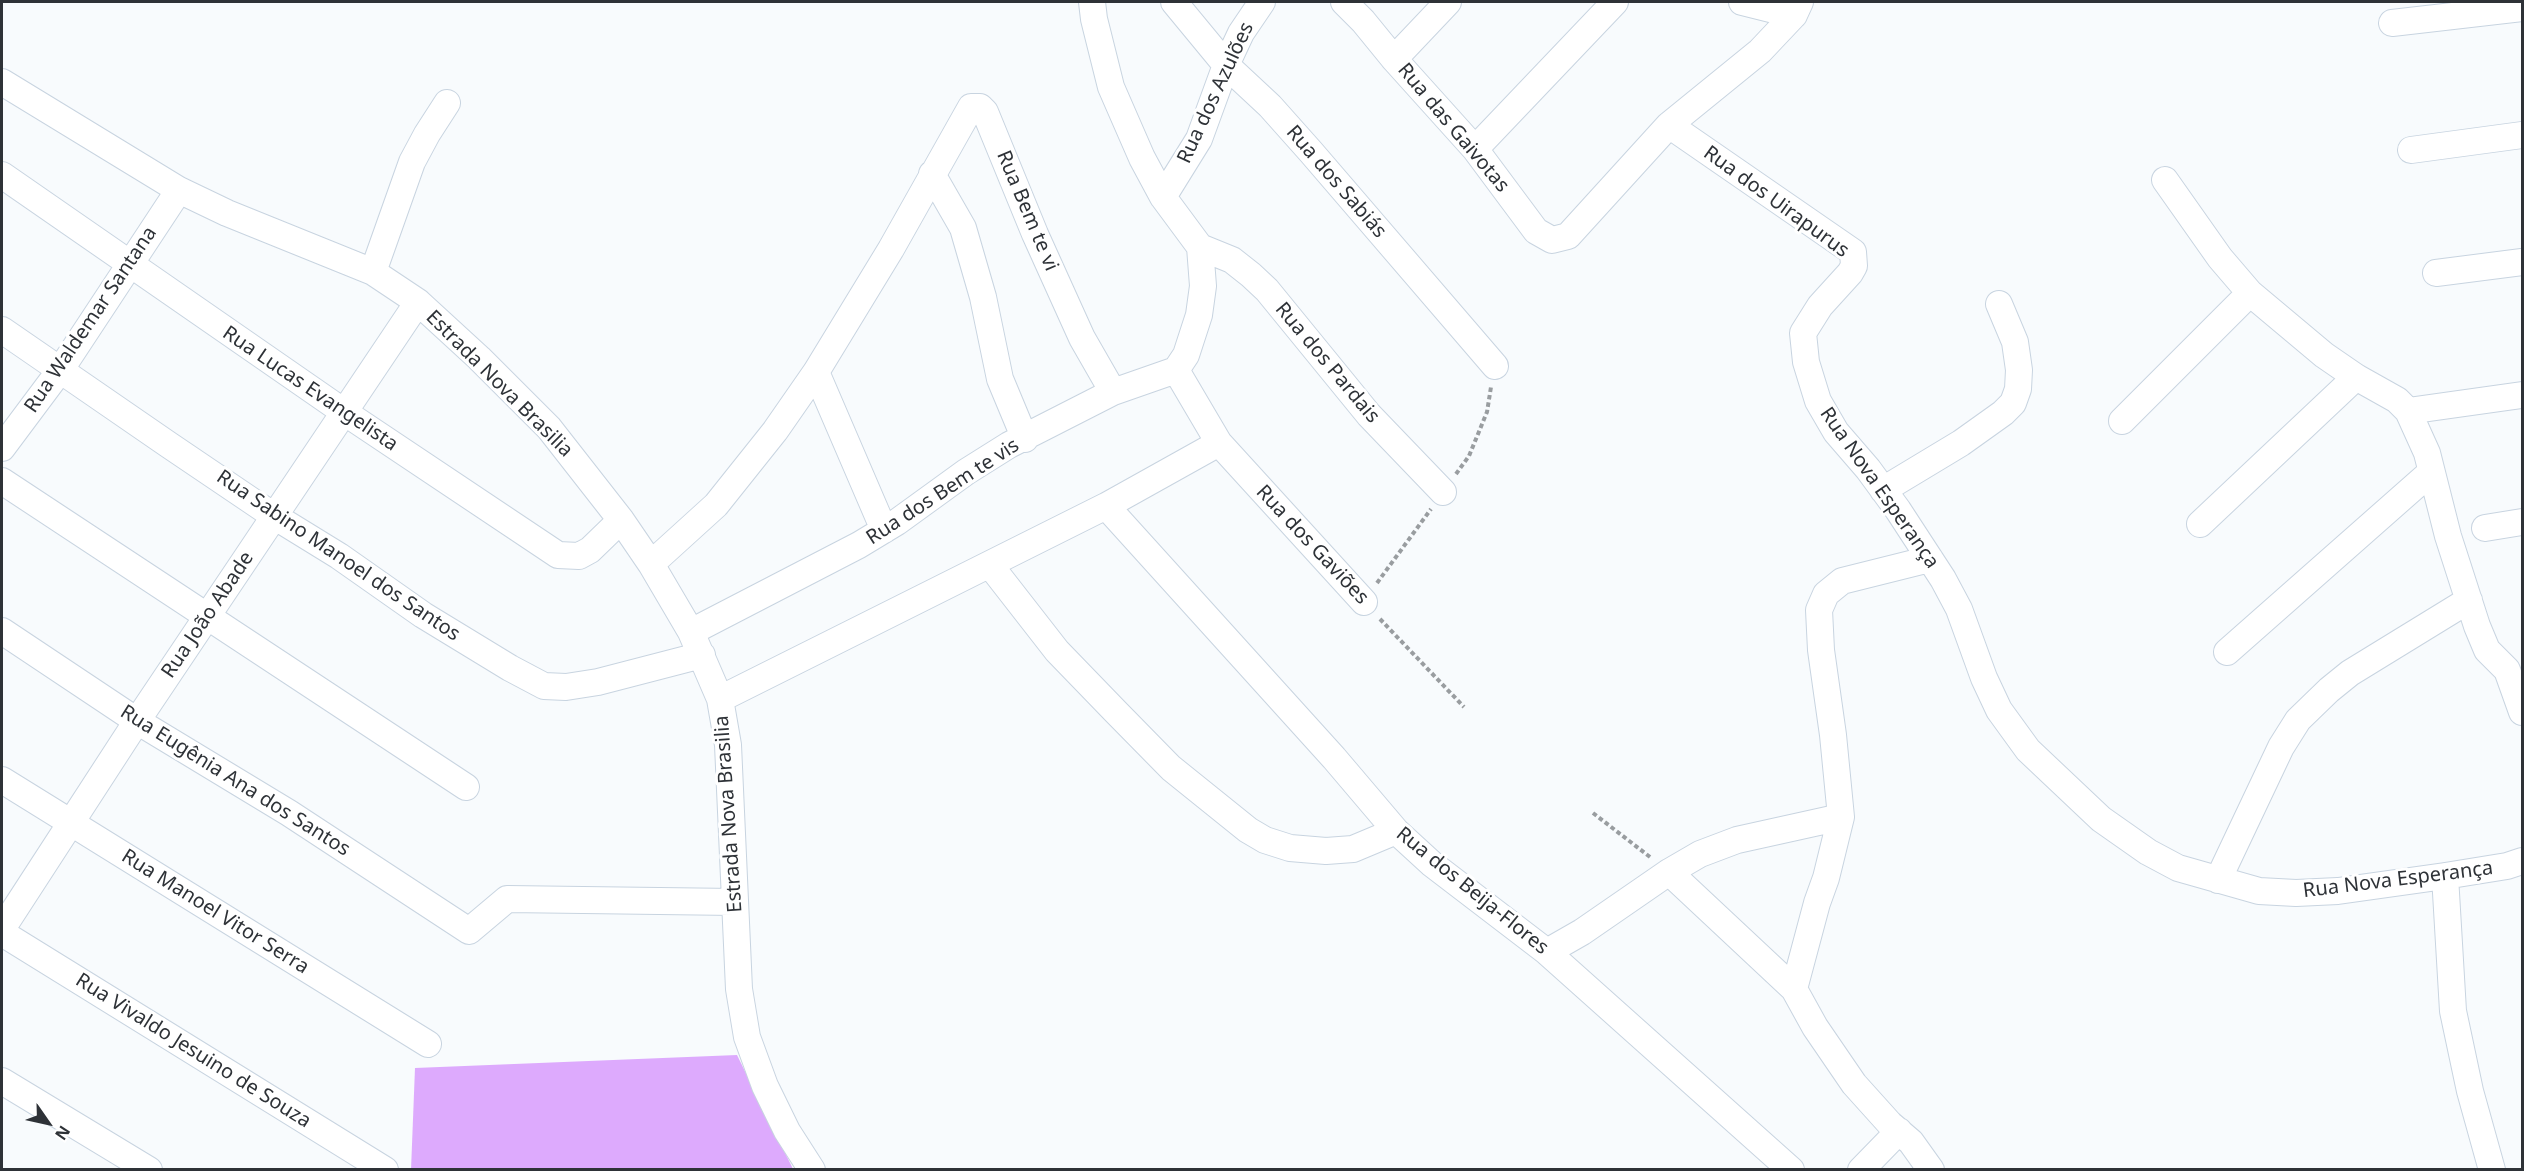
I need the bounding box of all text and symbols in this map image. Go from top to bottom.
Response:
street label: Rua dos Azulões [1173,19,1259,167]
street label: Rua das Gaivotas [1392,59,1514,197]
street label: Rua dos Sabiás [1281,121,1391,243]
street label: Rua dos Uirapurus [1699,141,1853,263]
street label: Rua Bem te vi [991,147,1063,275]
street label: Rua Waldemar Santana [20,222,162,418]
street label: Rua dos Pardais [1270,298,1384,428]
street label: Estrada Nova Brasilia [421,306,577,462]
street label: Rua Lucas Evangelista [218,321,402,457]
street label: Rua Nova Esperança [1814,403,1944,573]
street label: Rua dos Bem te vis [862,434,1024,550]
street label: Rua Sabino Manoel dos Santos [212,465,464,647]
street label: Rua dos Gaviões [1251,480,1373,610]
street label: Rua João Abade [157,547,259,683]
street label: Rua Eugênia Ana dos Santos [116,700,354,862]
street label: Estrada Nova Brasilia [710,715,748,913]
street label: Rua dos Beija-Flores [1391,822,1553,960]
street label: Rua Manoel Vitor Serra [117,845,313,979]
street label: Rua Nova Esperança [2302,856,2494,904]
street label: Rua Vivaldo Jesuino de Souza [71,969,315,1133]
north arrow [18,1093,78,1153]
text: N [50,1122,76,1145]

